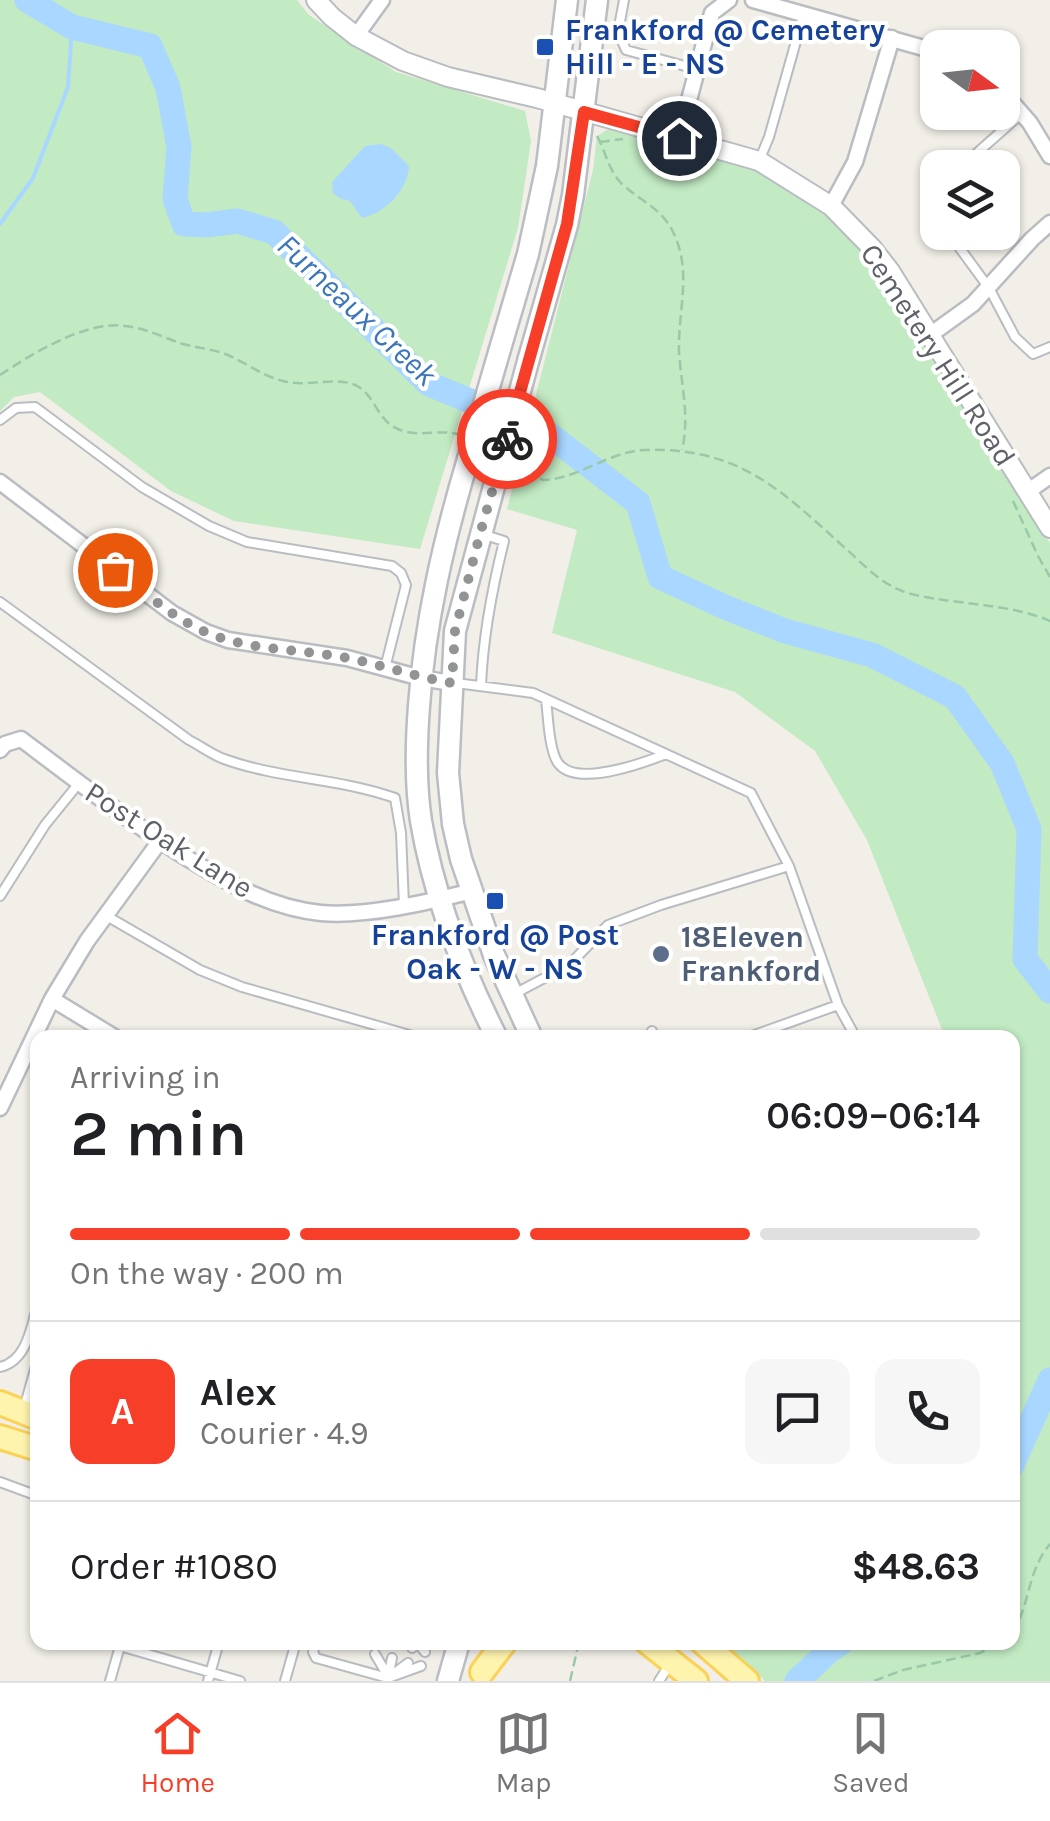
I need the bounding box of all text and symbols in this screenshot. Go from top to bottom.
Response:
place label: Frankford @ Cemetery Hill - E - NS [565,12,885,82]
north arrow [920,30,1020,130]
map controls [920,30,1020,250]
marker: Frankford @ Cemetery Hill - E - NS [534,36,556,58]
pin [637,96,722,181]
icon: home [652,111,707,166]
button: layers [920,150,1020,250]
water label: Furneaux Creek [270,227,445,394]
street label: Cemetery Hill Road [853,237,1023,473]
courier [457,389,557,489]
icon: bike [480,412,535,467]
pin [73,528,158,613]
icon: bag [88,543,143,598]
street label: Post Oak Lane [78,774,260,906]
marker: Frankford @ Post Oak - W - NS [484,890,506,912]
place label: Frankford @ Post Oak - W - NS [371,917,619,987]
place label: 18Eleven Frankford [681,919,821,989]
marker: 18Eleven Frankford [650,943,672,965]
text: Arriving in [70,1059,221,1096]
text: 06:09–06:14 [766,1093,980,1138]
text: 2 min [70,1095,247,1171]
text: On the way · 200 m [70,1255,344,1292]
button: chat [745,1359,850,1464]
button: phone [875,1359,980,1464]
text: Alex [200,1370,277,1415]
text: A [111,1389,134,1434]
text: Courier · 4.9 [200,1415,369,1452]
text: Order #1080 [70,1544,278,1589]
text: $48.63 [852,1544,980,1589]
tab: Home [140,1706,215,1799]
tab: Map [496,1706,551,1799]
tab: Saved [832,1706,910,1799]

